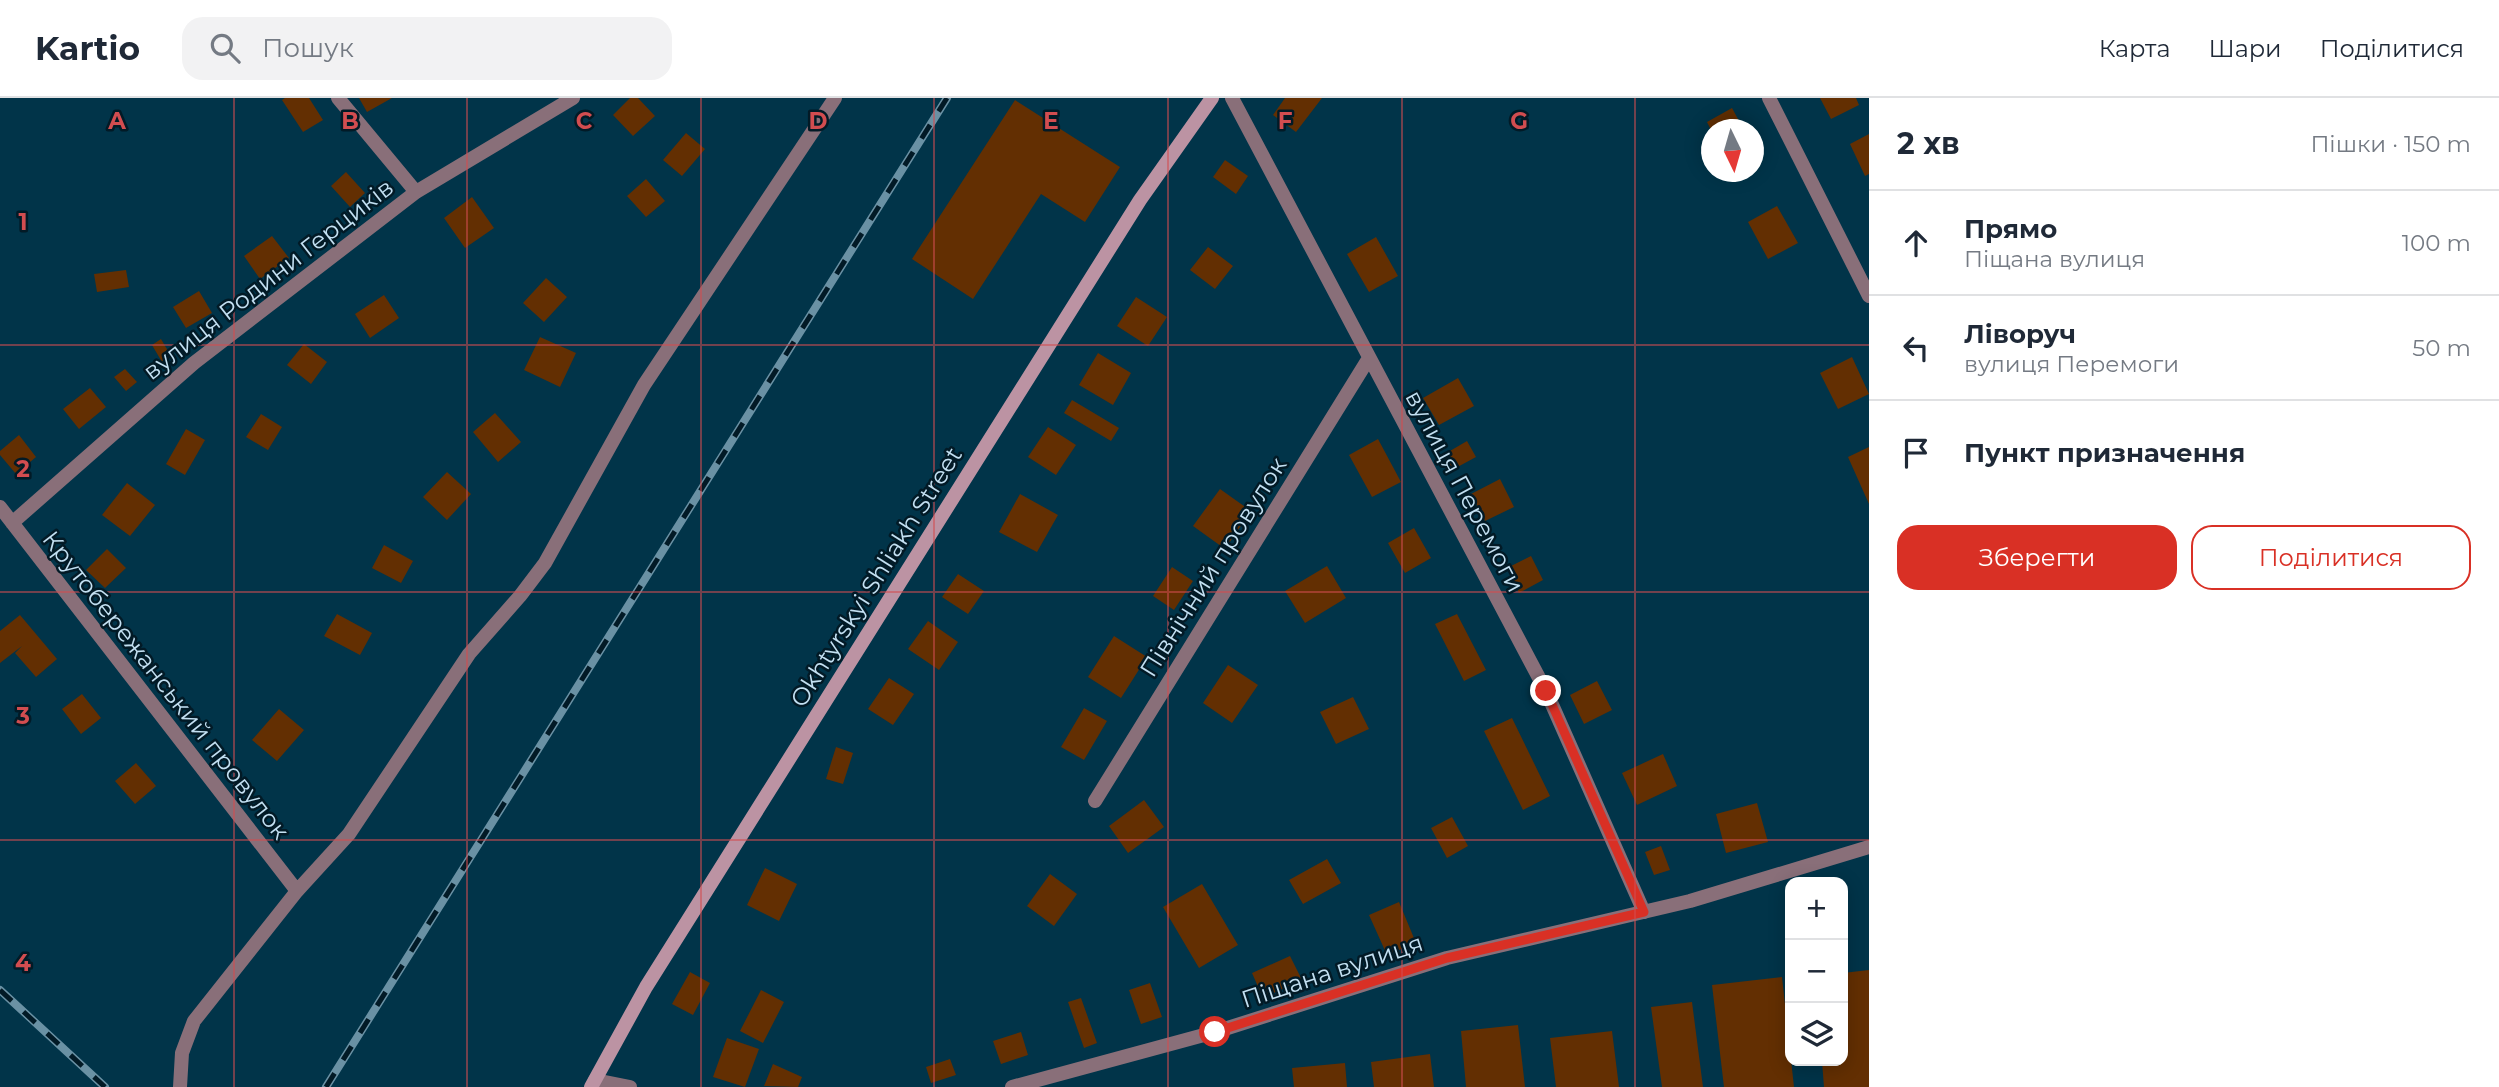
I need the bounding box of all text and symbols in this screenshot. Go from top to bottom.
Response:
search box [182,17,672,80]
text: Kartio [35,28,140,68]
icon: search [206,29,244,67]
text: Пошук [262,32,354,64]
text: Карта [2099,34,2170,63]
text: Шари [2208,34,2282,63]
text: Поділитися [2320,34,2464,63]
text: A [107,107,126,135]
text: B [341,107,359,135]
text: C [576,107,593,135]
text: D [809,107,828,135]
text: E [1043,107,1059,135]
text: F [1278,107,1293,135]
text: G [1510,107,1528,135]
north arrow [1701,119,1764,182]
text: 2 хв [1897,125,1960,162]
text: Пішки · 150 m [2310,130,2471,158]
street label: вулиця Родини Герциків [137,172,399,386]
text: 1 [18,208,28,236]
text: Прямо [1964,213,2057,245]
icon: ahead [1897,224,1935,262]
text: 100 m [2402,229,2471,257]
text: Піщана вулиця [1964,245,2145,273]
text: Ліворуч [1964,318,2076,350]
icon: left [1897,329,1935,367]
text: 50 m [2412,334,2471,362]
text: вулиця Перемоги [1964,350,2179,378]
street label: вулиця Перемоги [1400,385,1530,597]
icon: arrive [1897,434,1935,472]
text: Пункт призначення [1964,437,2245,469]
street label: Okhtyrskyi Shliakh Street [784,442,968,712]
street label: Північний провулок [1134,452,1292,682]
text: 2 [16,455,30,483]
street label: Крутобережанський провулок [37,525,296,845]
button: Зберегти [1897,525,2177,590]
button: Поділитися [2191,525,2471,590]
route end [1530,675,1561,706]
text: 3 [15,702,30,730]
map controls [1785,877,1848,1066]
button: + [1785,877,1848,940]
street label: Піщана вулиця [1238,928,1426,1014]
button: − [1785,940,1848,1003]
text: 4 [15,949,31,977]
button: layers [1785,1003,1848,1066]
route start [1199,1016,1230,1047]

